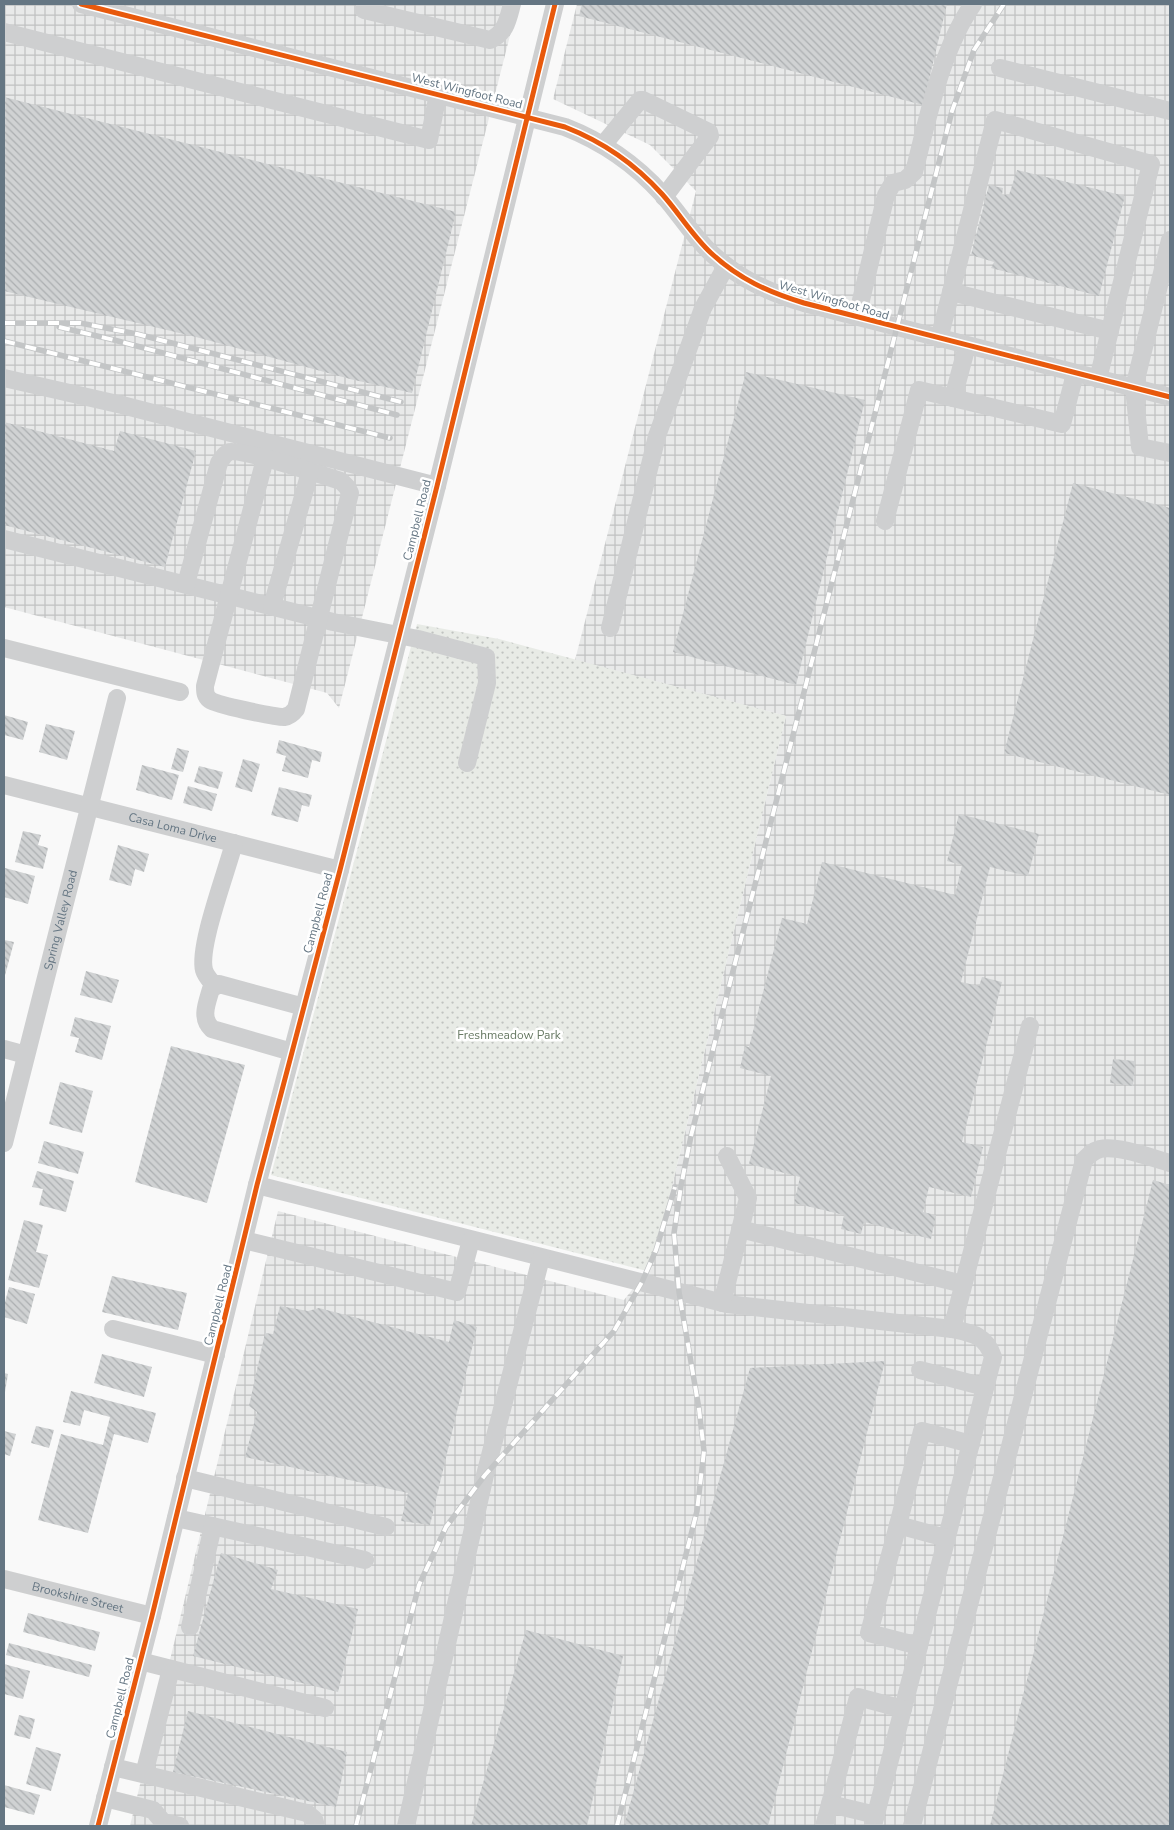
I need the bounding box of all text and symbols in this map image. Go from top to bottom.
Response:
street label: West Wingfoot Road [410,69,524,113]
street label: West Wingfoot Road [777,277,891,323]
street label: Campbell Road [399,478,435,562]
street label: Casa Loma Drive [127,809,219,847]
street label: Spring Valley Road [40,868,81,972]
street label: Campbell Road [300,871,336,955]
park label: Freshmeadow Park [457,1027,562,1043]
street label: Campbell Road [200,1263,236,1347]
street label: Brookshire Street [30,1578,126,1617]
street label: Campbell Road [102,1656,138,1740]

